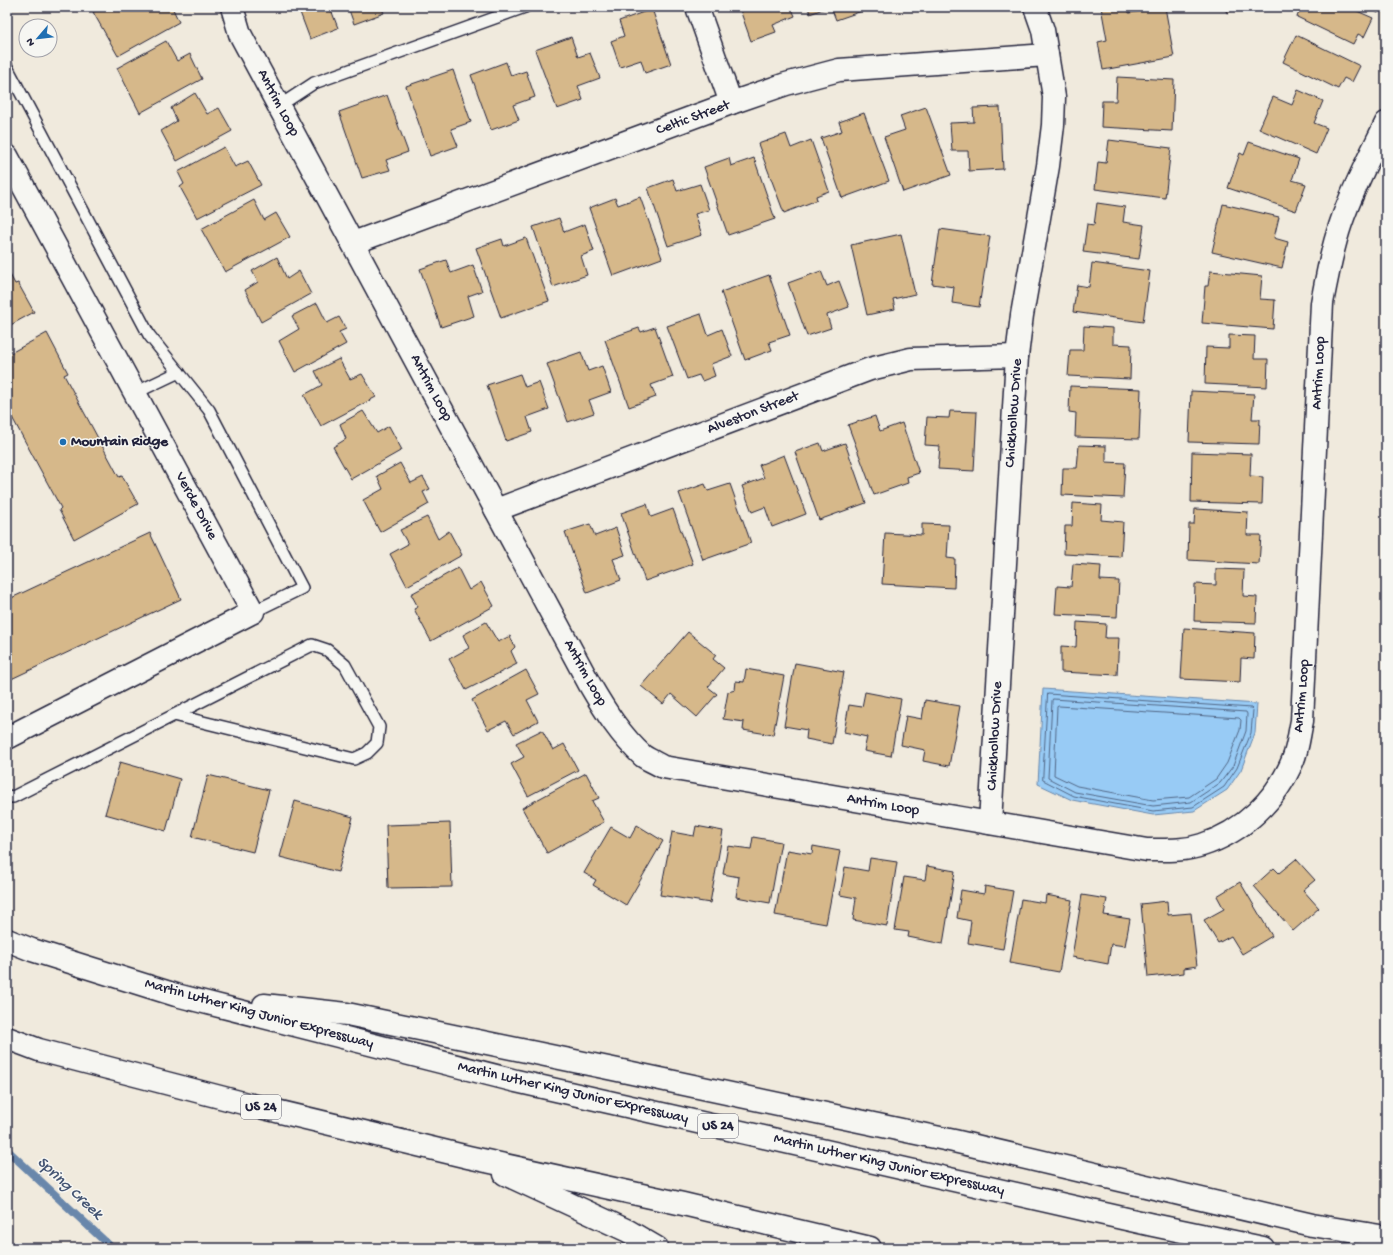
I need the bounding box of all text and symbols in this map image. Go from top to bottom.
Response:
north arrow [18,18,58,58]
text: N [24,36,38,48]
street label: Antrim Loop [253,66,303,140]
street label: Celtic Street [654,96,734,140]
street label: Antrim Loop [1308,335,1330,410]
street label: Antrim Loop [406,351,456,425]
street label: Chickhollow Drive [1001,358,1027,468]
street label: Alveston Street [705,387,803,439]
place label: Mountain Ridge [71,433,169,451]
marker: Mountain Ridge [58,437,68,447]
street label: Verde Drive [170,468,221,543]
street label: Antrim Loop [559,637,611,710]
street label: Antrim Loop [1290,658,1314,733]
street label: Chickhollow Drive [983,681,1007,791]
street label: Antrim Loop [845,790,921,820]
street label: Martin Luther King Junior Expressway [143,975,376,1053]
street label: Martin Luther King Junior Expressway [456,1058,691,1128]
road number: US 24 [241,1095,281,1119]
road number: US 24 [698,1114,738,1138]
street label: Martin Luther King Junior Expressway [772,1130,1007,1200]
water label: Spring Creek [32,1154,107,1225]

